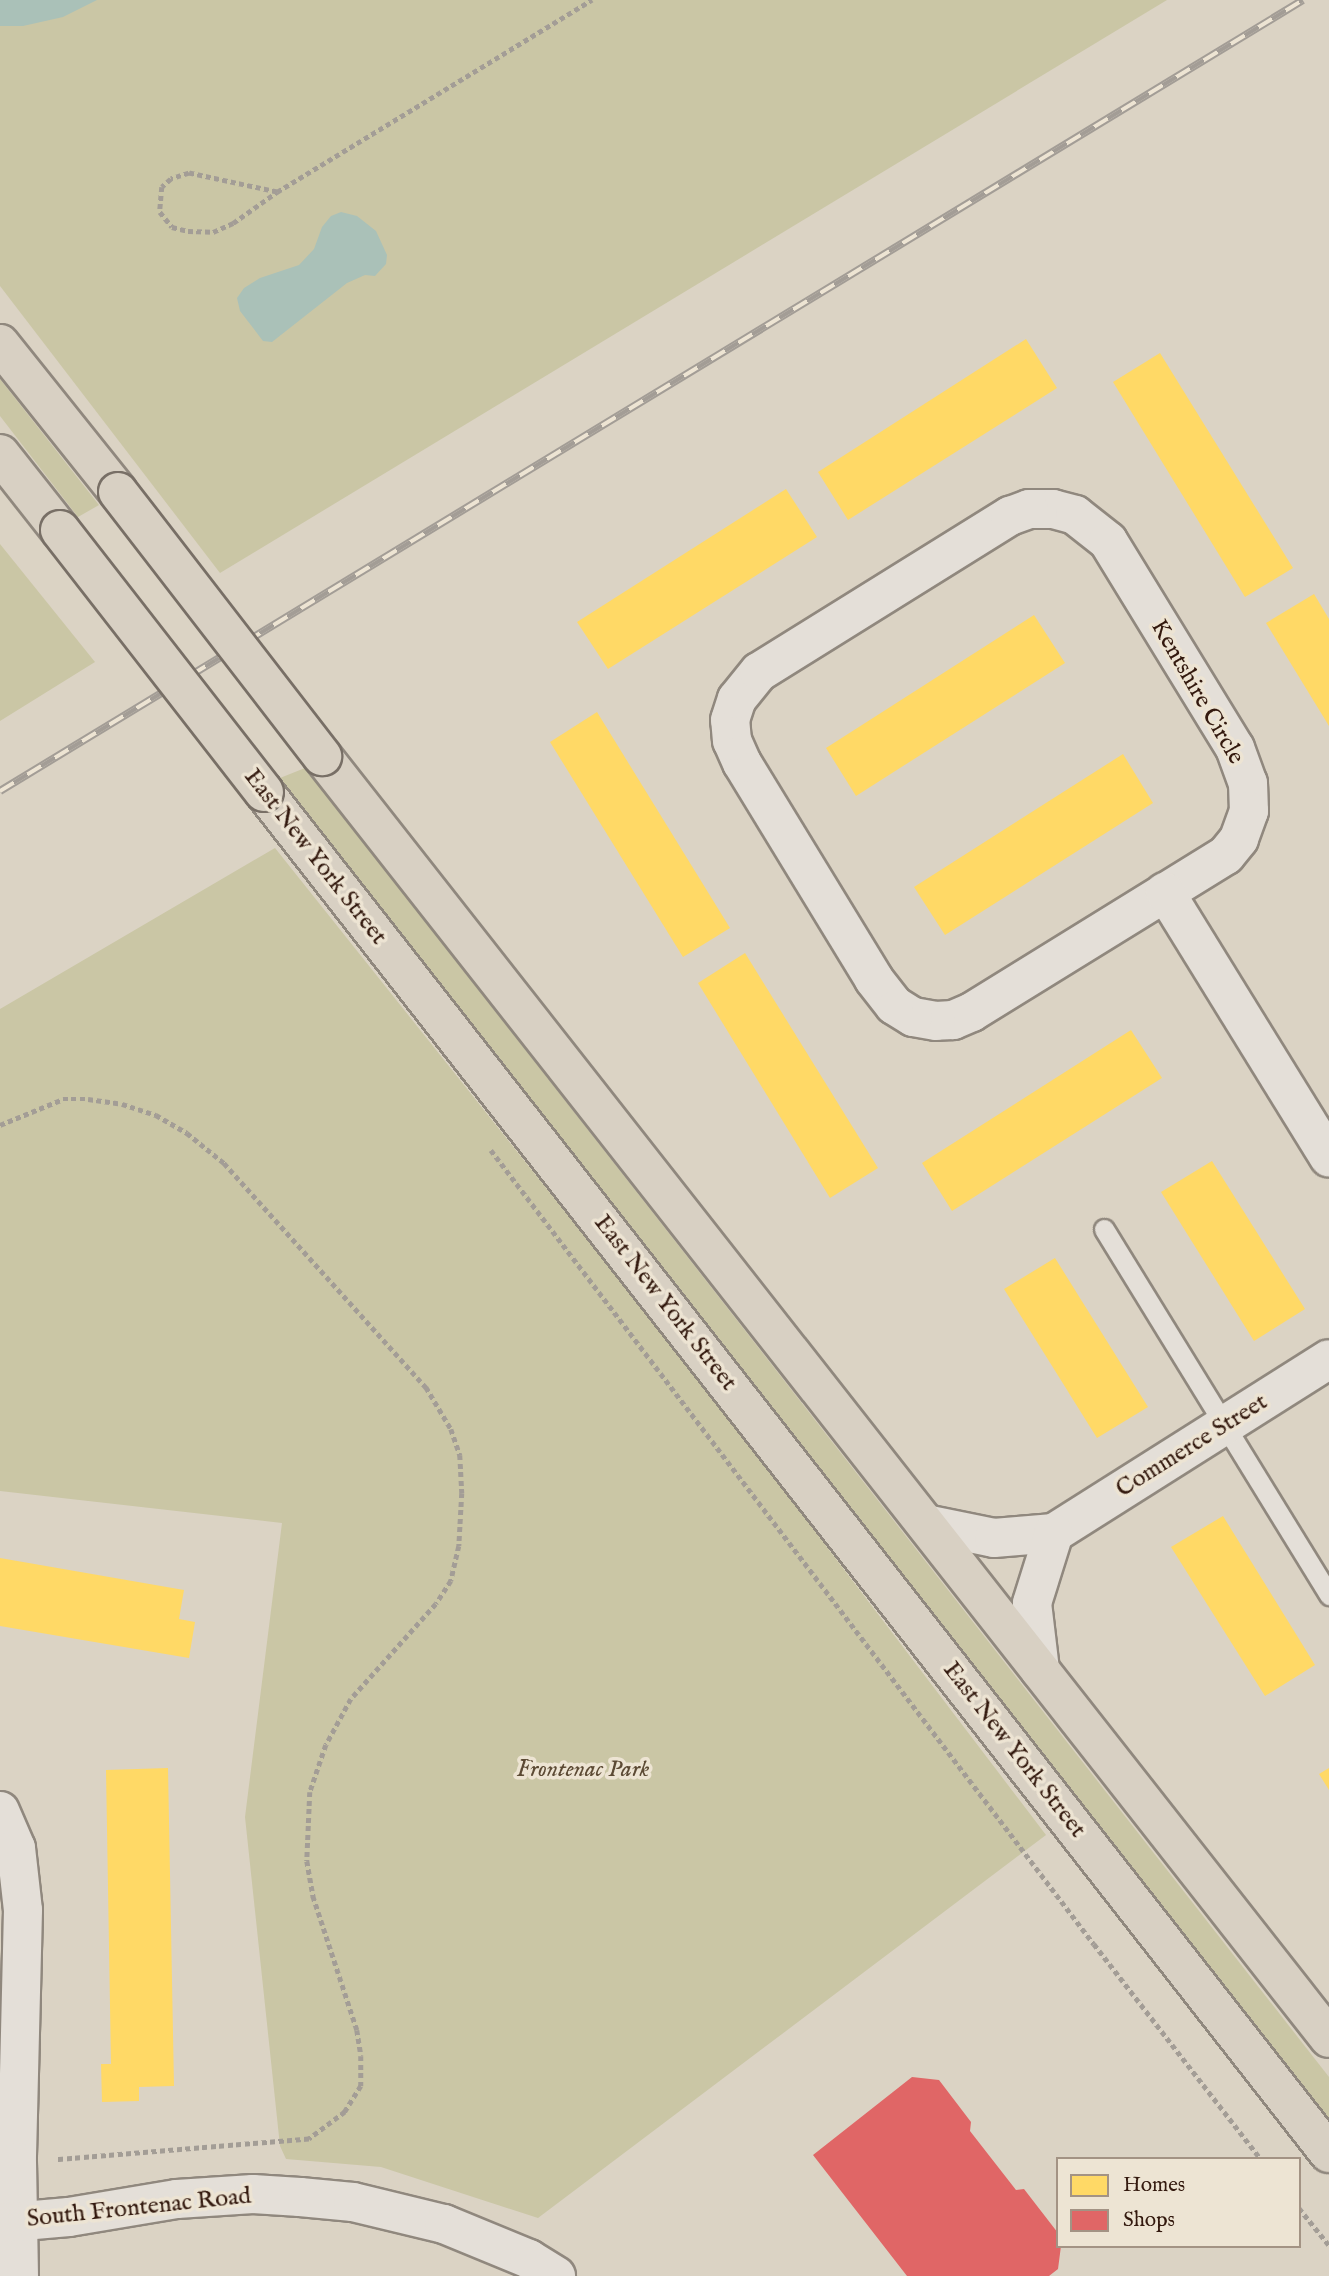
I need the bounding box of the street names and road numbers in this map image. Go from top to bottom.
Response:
street label: Kentshire Circle [1144,615,1250,769]
street label: East New York Street [237,763,393,951]
street label: East New York Street [587,1209,743,1397]
street label: Commerce Street [1111,1388,1273,1504]
street label: East New York Street [936,1656,1092,1844]
street label: South Frontenac Road [25,2182,253,2234]

